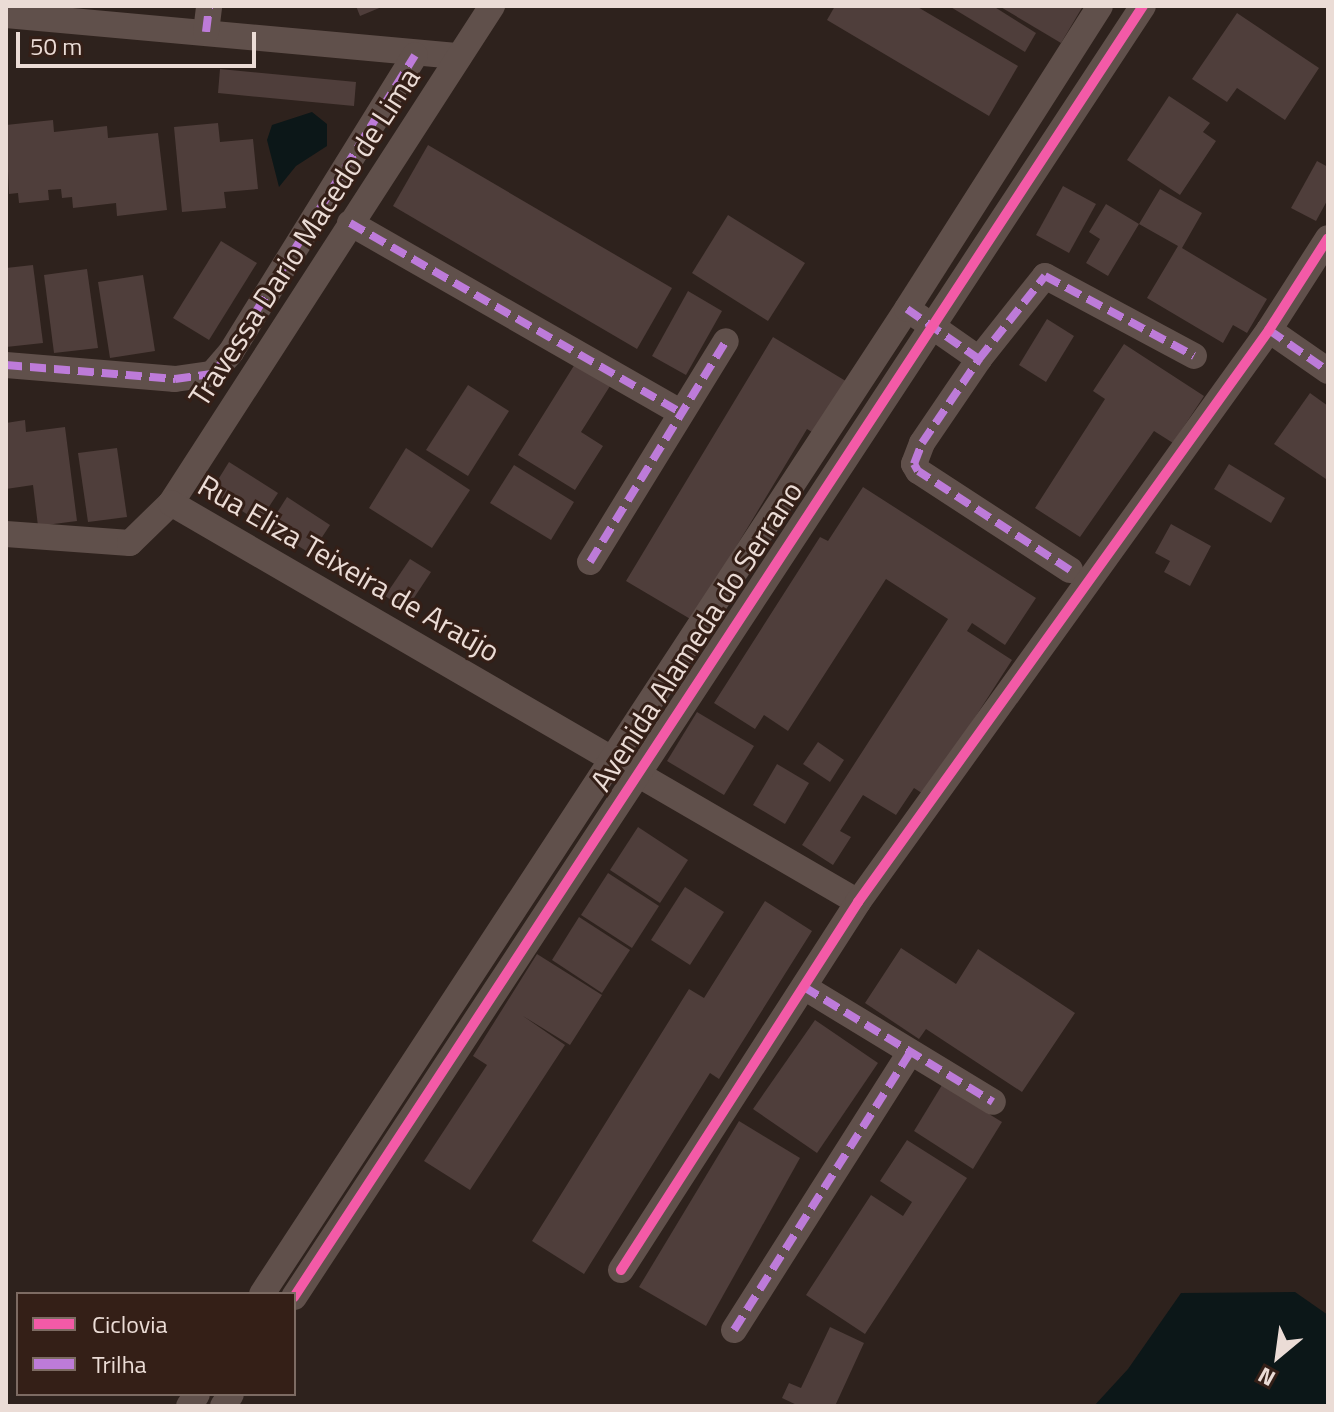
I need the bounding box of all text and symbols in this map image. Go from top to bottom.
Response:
scale bar [20,16,260,66]
text: 50 m [30,28,82,64]
street label: Travessa Dario Macedo de Lima [181,61,427,413]
street label: Rua Eliza Teixeira de Araújo [192,467,506,669]
street label: Avenida Alameda do Serrano [582,474,810,798]
legend [16,1292,296,1396]
text: Ciclovia [92,1306,168,1342]
north arrow [1238,1316,1318,1396]
text: Trilha [92,1346,147,1382]
text: N [1251,1358,1281,1396]

